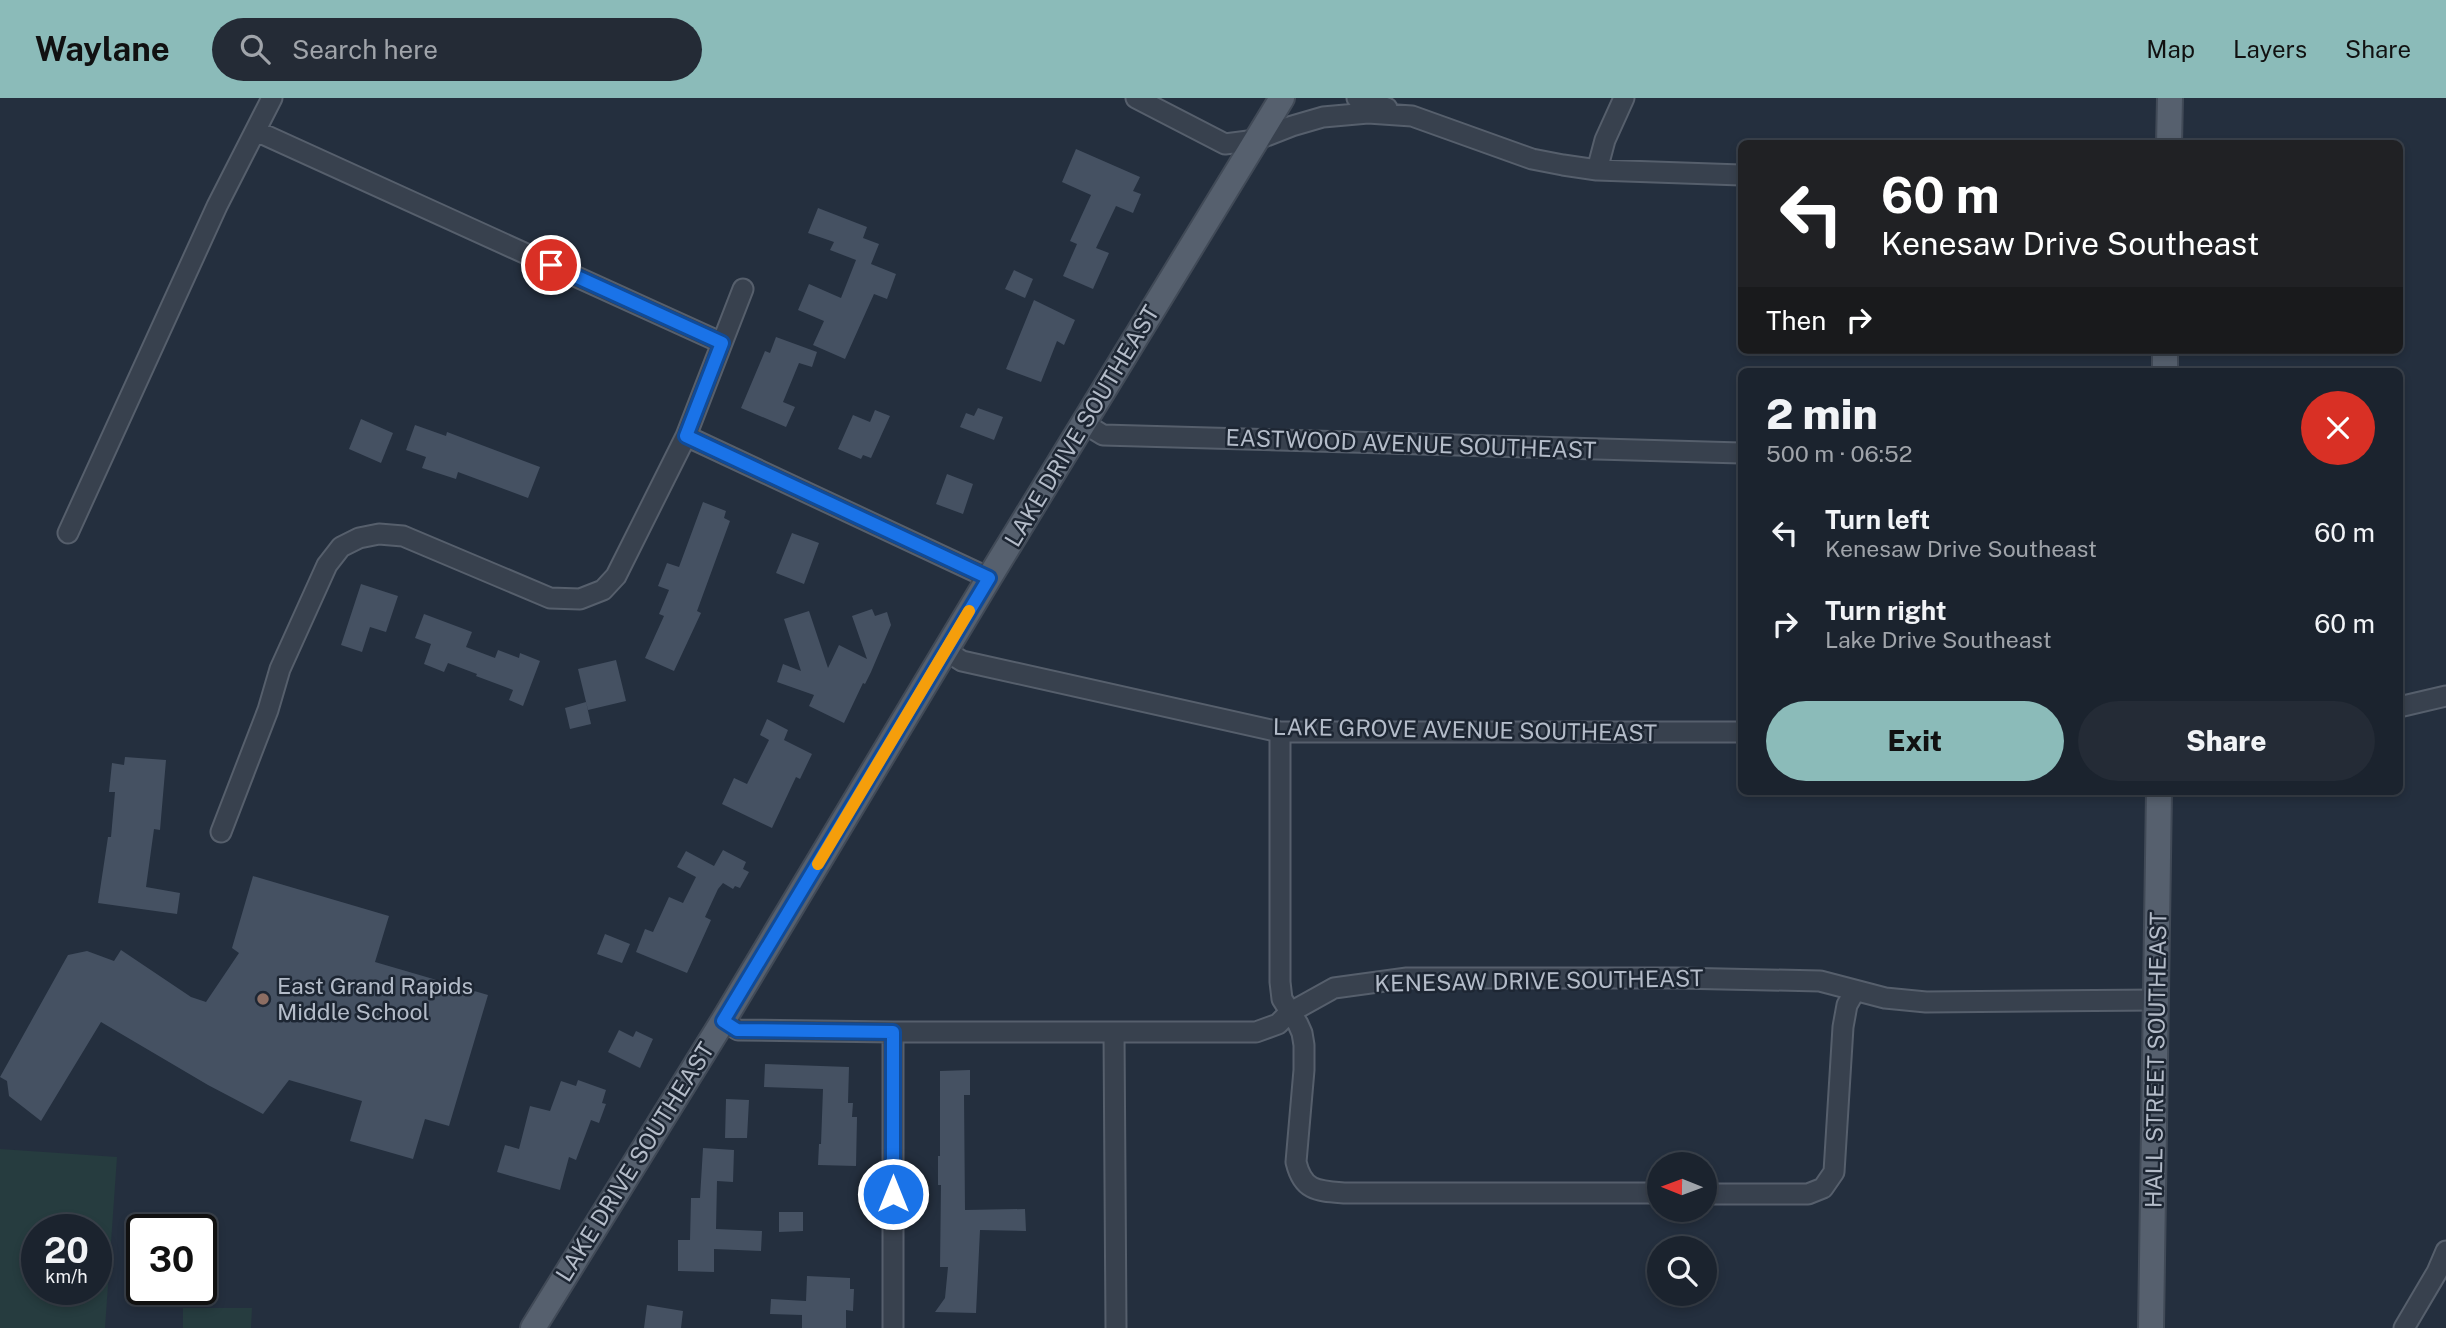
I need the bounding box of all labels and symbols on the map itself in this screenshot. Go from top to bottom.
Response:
pin [521,235,581,295]
street label: LAKE DRIVE SOUTHEAST [999,300,1165,551]
street label: EASTWOOD AVENUE SOUTHEAST [1225,424,1597,463]
street label: LAKE GROVE AVENUE SOUTHEAST [1273,713,1658,746]
street label: HALL STREET SOUTHEAST [2139,911,2172,1208]
street label: KENESAW DRIVE SOUTHEAST [1374,964,1704,997]
place label: East Grand Rapids Middle School [277,972,473,1025]
marker: East Grand Rapids Middle School [255,991,271,1007]
street label: LAKE DRIVE SOUTHEAST [550,1037,720,1286]
north arrow [1647,1152,1717,1222]
position arrow [856,1157,930,1231]
speed limit sign: 30 [126,1214,217,1305]

